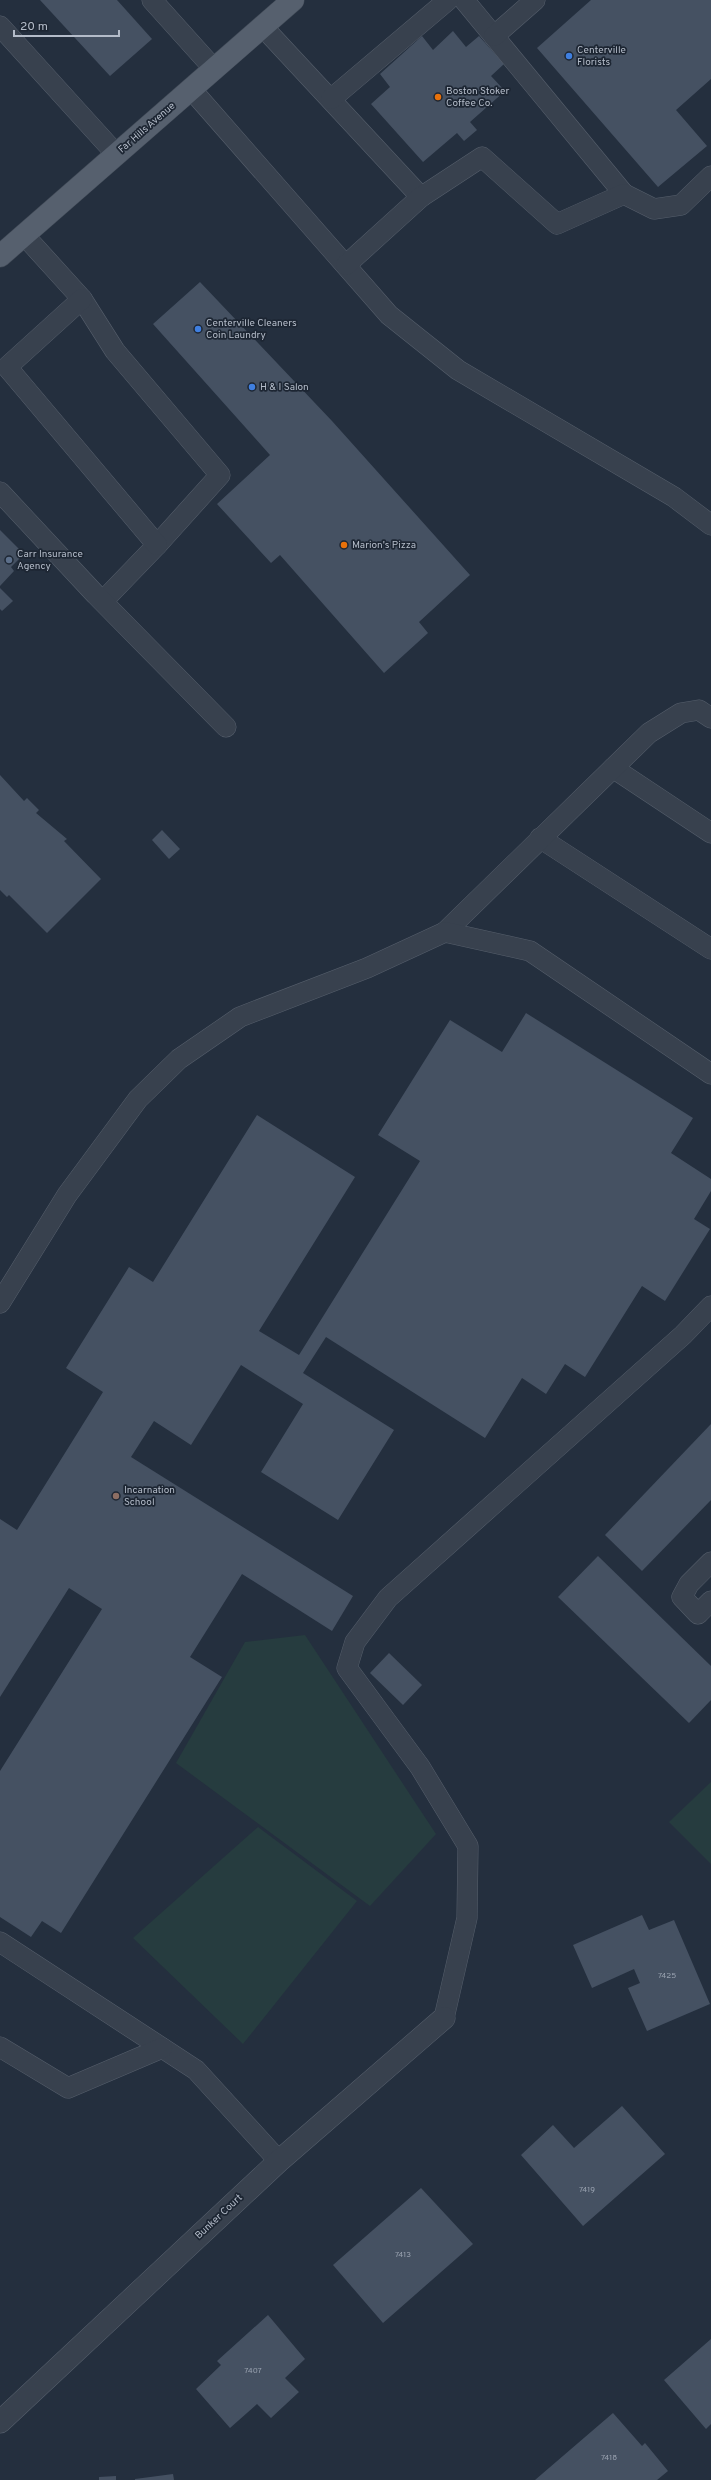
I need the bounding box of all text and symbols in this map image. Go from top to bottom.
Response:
scale bar [14,12,119,38]
text: 20 m [20,19,48,35]
place label: Centerville Florists [577,44,626,69]
marker: Centerville Florists [564,51,574,61]
place label: Boston Stoker Coffee Co. [446,85,510,110]
marker: Boston Stoker Coffee Co. [433,92,443,102]
street label: Far Hills Avenue [116,100,178,156]
place label: Centerville Cleaners Coin Laundry [206,317,297,342]
marker: Centerville Cleaners Coin Laundry [193,324,203,334]
place label: H & I Salon [260,381,309,394]
marker: H & I Salon [247,382,257,392]
place label: Marion's Pizza [352,539,416,552]
marker: Marion's Pizza [339,540,349,550]
place label: Carr Insurance Agency [17,548,83,573]
marker: Carr Insurance Agency [4,555,14,565]
place label: Incarnation School [124,1484,175,1509]
marker: Incarnation School [111,1491,121,1501]
house number: 7425 [658,1971,676,1981]
house number: 7419 [579,2185,595,2195]
street label: Bunker Court [193,2192,246,2242]
house number: 7413 [395,2250,411,2260]
house number: 7407 [244,2366,262,2376]
house number: 7418 [601,2453,617,2463]

